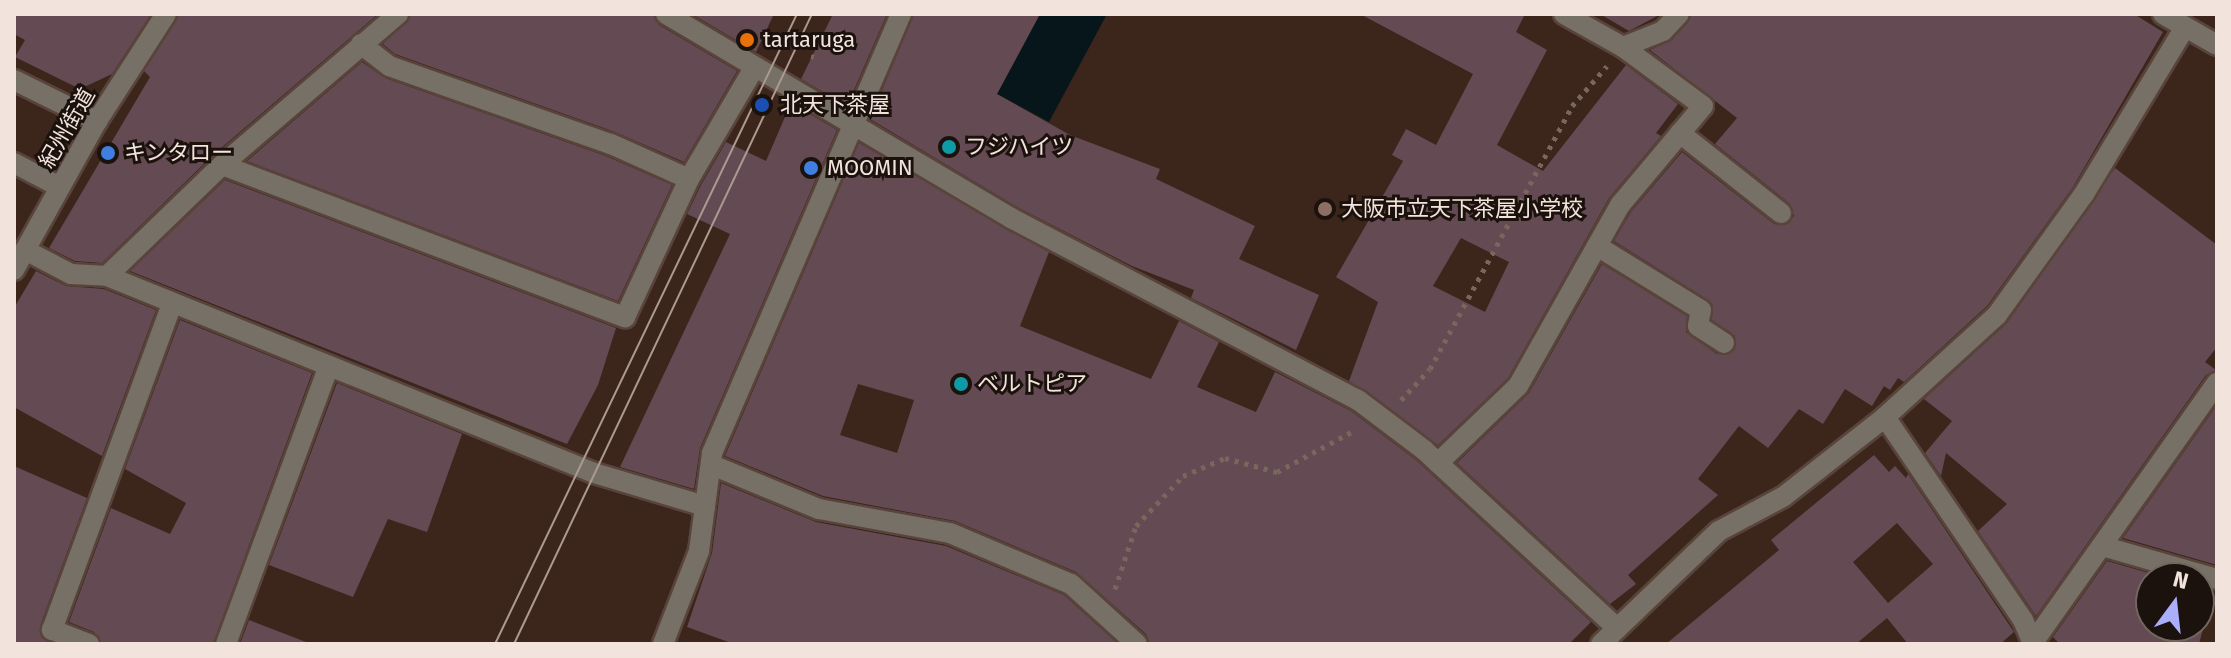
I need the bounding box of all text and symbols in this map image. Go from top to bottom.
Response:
place label: tartaruga [763,27,855,53]
marker: tartaruga [738,31,756,49]
street label: 紀州街道 [34,83,100,173]
place label: 北天下茶屋 [780,92,890,118]
marker: 北天下茶屋 [751,94,773,116]
place label: フジハイツ [965,134,1075,160]
marker: フジハイツ [940,138,958,156]
place label: キンタロー [124,140,234,166]
marker: キンタロー [99,144,117,162]
place label: MOOMIN [827,155,913,181]
marker: MOOMIN [802,159,820,177]
place label: 大阪市立天下茶屋小学校 [1341,196,1583,222]
marker: 大阪市立天下茶屋小学校 [1316,200,1334,218]
place label: ベルトピア [977,371,1087,397]
marker: ベルトピア [952,375,970,393]
north arrow [2135,562,2215,642]
text: N [2170,565,2191,595]

